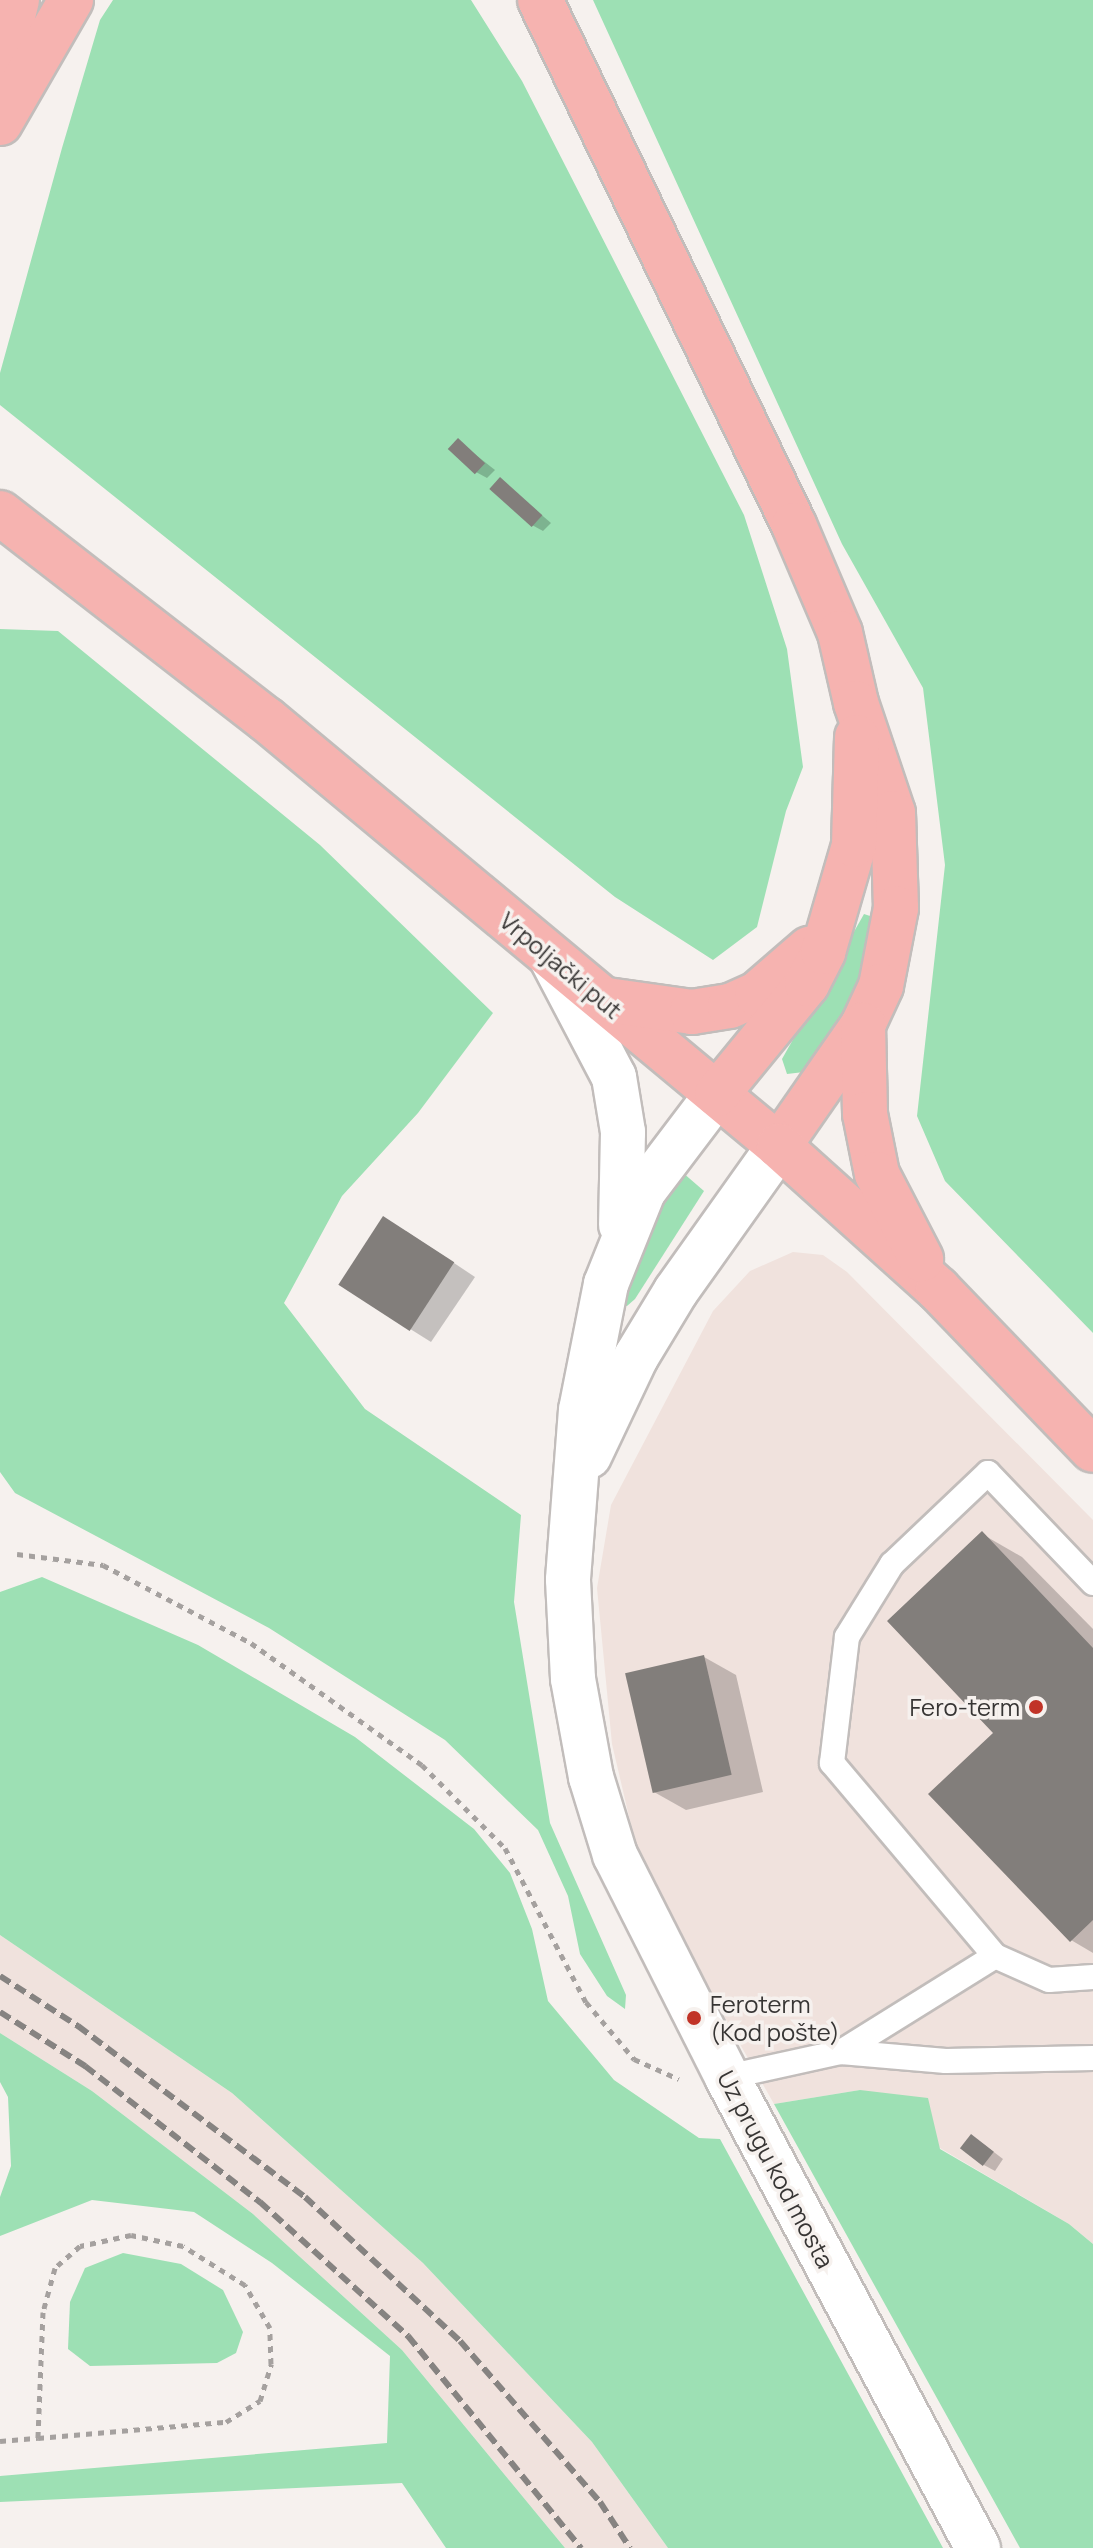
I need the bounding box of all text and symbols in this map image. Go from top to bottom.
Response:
street label: Vrpoljački put [494,906,628,1024]
place label: Fero-term [909,1693,1020,1721]
marker: Fero-term [1027,1698,1045,1716]
place label: Feroterm (Kod pošte) [710,1990,840,2046]
marker: Feroterm (Kod pošte) [685,2009,703,2027]
street label: Uz prugu kod mosta [712,2065,840,2273]

